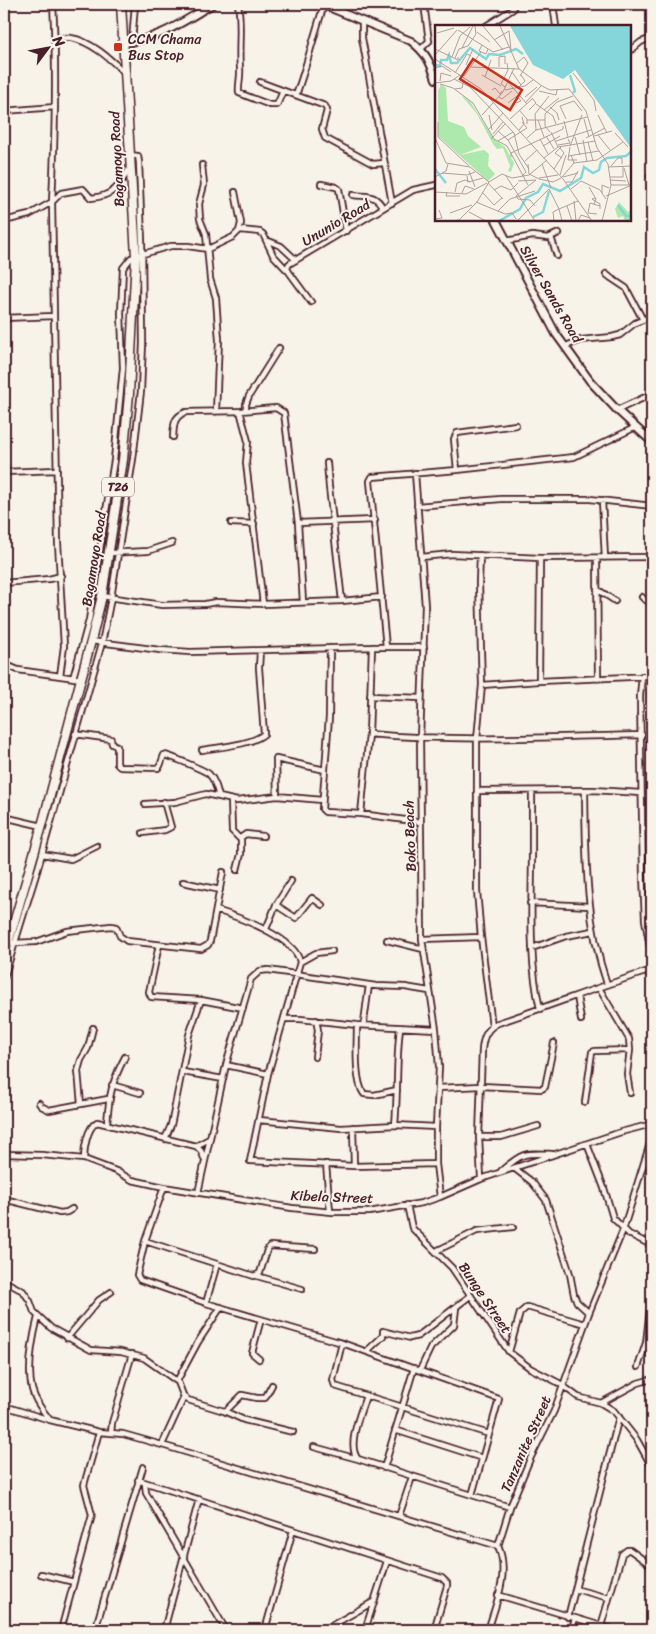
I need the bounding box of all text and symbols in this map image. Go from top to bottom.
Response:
north arrow [22,22,72,72]
inset map [435,25,631,221]
place label: CCM Chama Bus Stop [128,27,202,68]
text: N [45,30,72,52]
marker: CCM Chama Bus Stop [112,41,124,53]
street label: Bagamoyo Road [102,109,132,207]
street label: Ununio Road [297,192,377,253]
street label: Silver Sands Road [513,240,590,349]
road number: T26 [102,478,134,497]
street label: Bagamoyo Road [74,508,114,608]
street label: Boko Beach [396,800,424,872]
street label: Kibela Street [290,1183,374,1211]
street label: Bunge Street [452,1257,518,1339]
street label: Tanzanite Street [493,1391,559,1497]

